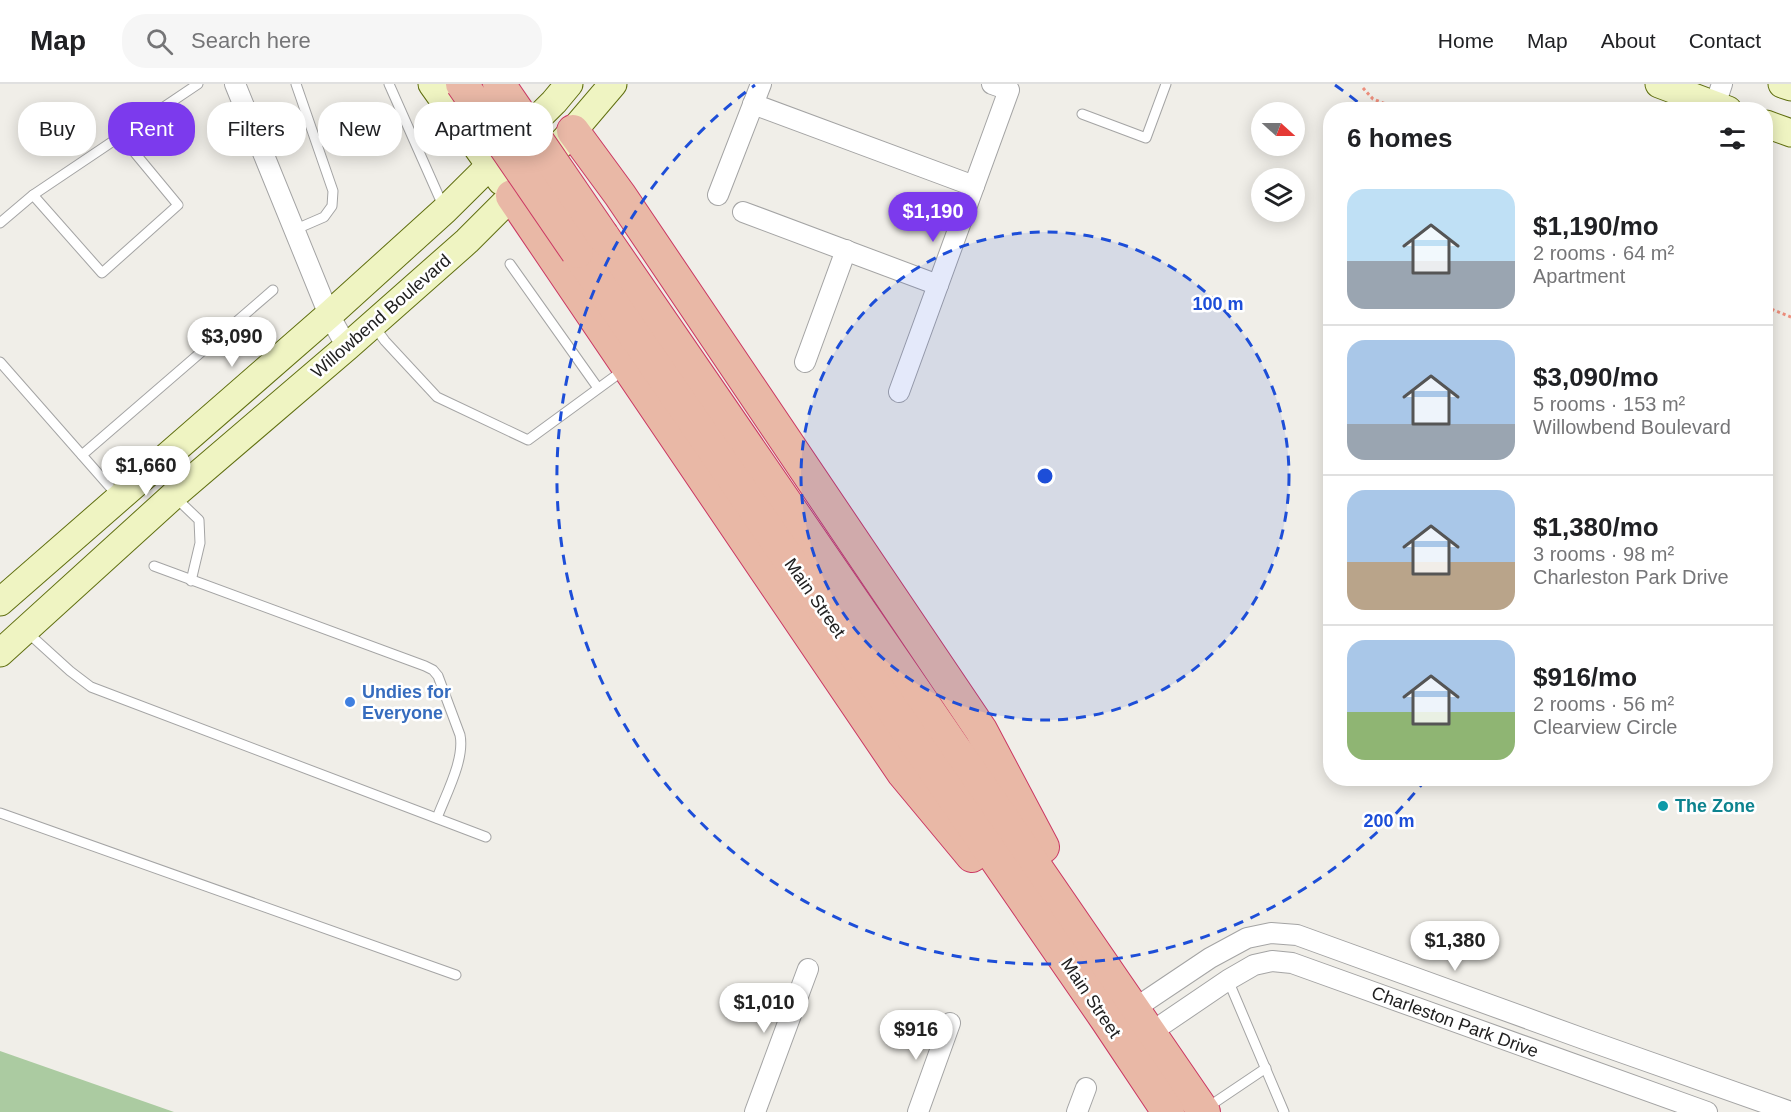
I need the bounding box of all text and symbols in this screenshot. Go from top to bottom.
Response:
search box [122,14,542,68]
text: Map [30,25,86,56]
icon: search [143,25,176,58]
text: Search here [191,28,311,53]
text: Home [1438,29,1494,52]
text: Map [1527,29,1568,52]
text: About [1601,29,1656,52]
text: Contact [1689,29,1761,52]
chip: Buy [18,102,96,156]
chip: Rent [108,102,195,156]
chip: Filters [207,102,306,156]
chip: New [318,102,402,156]
chip: Apartment [414,102,553,156]
north arrow [1251,102,1305,156]
map controls [1251,102,1305,222]
icon: filters [1716,122,1749,155]
text: 6 homes [1347,123,1453,153]
button: layers [1251,168,1305,222]
pin: $1,190 [884,192,982,243]
text: $1,190 [902,200,964,222]
text: $1,190/mo [1533,211,1659,241]
icon: home [1395,213,1467,285]
text: 2 rooms · 64 m² [1533,242,1674,264]
street label: Willowbend Boulevard [307,250,455,382]
text: Apartment [1533,265,1625,287]
text: 100 m [1192,294,1244,314]
pin: $3,090 [183,317,281,368]
text: $3,090 [201,325,263,347]
text: $3,090/mo [1533,362,1659,392]
icon: home [1395,364,1467,436]
text: 5 rooms · 153 m² [1533,393,1685,415]
text: Willowbend Boulevard [1533,416,1731,438]
pin: $1,660 [97,446,195,497]
text: $1,660 [115,454,177,476]
centre of rings [1035,466,1055,486]
text: $1,380/mo [1533,512,1659,542]
icon: home [1395,514,1467,586]
text: 3 rooms · 98 m² [1533,543,1674,565]
street label: Main Street [780,555,850,641]
text: Charleston Park Drive [1533,566,1729,588]
text: $916/mo [1533,662,1637,692]
icon: home [1395,664,1467,736]
place label: Undies for Everyone [362,682,451,723]
text: 2 rooms · 56 m² [1533,693,1674,715]
marker: Undies for Everyone [343,695,357,709]
text: Clearview Circle [1533,716,1677,738]
place label: The Zone [1675,796,1755,816]
marker: The Zone [1656,799,1670,813]
text: 200 m [1363,811,1415,831]
pin: $1,380 [1406,921,1504,972]
text: $1,380 [1424,929,1486,951]
street label: Main Street [1057,954,1125,1042]
street label: Charleston Park Drive [1369,982,1541,1062]
pin: $1,010 [715,983,813,1034]
text: $1,010 [733,991,795,1013]
pin: $916 [880,1010,952,1061]
text: $916 [894,1018,938,1040]

